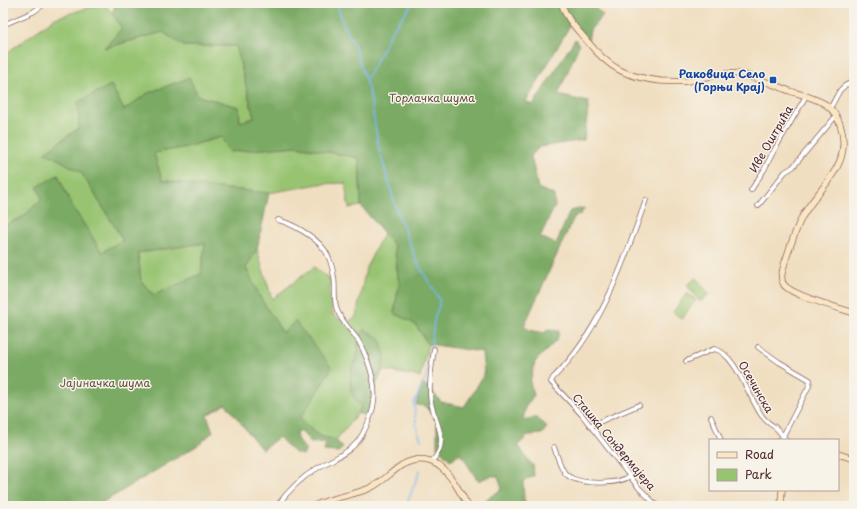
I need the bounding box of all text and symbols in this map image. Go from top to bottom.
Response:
place label: Раковица Село (Горњи Крај) [679,65,765,95]
marker: Раковица Село (Горњи Крај) [768,75,778,85]
park label: Торлачка шума [389,89,475,106]
street label: Иве Оштрића [744,102,797,175]
street label: Осечинска [735,357,778,416]
park label: Јајиначка шума [60,374,151,391]
street label: Сташка Сондермајера [569,389,660,494]
legend [709,439,839,491]
text: Road [745,445,774,463]
text: Park [745,465,772,483]

